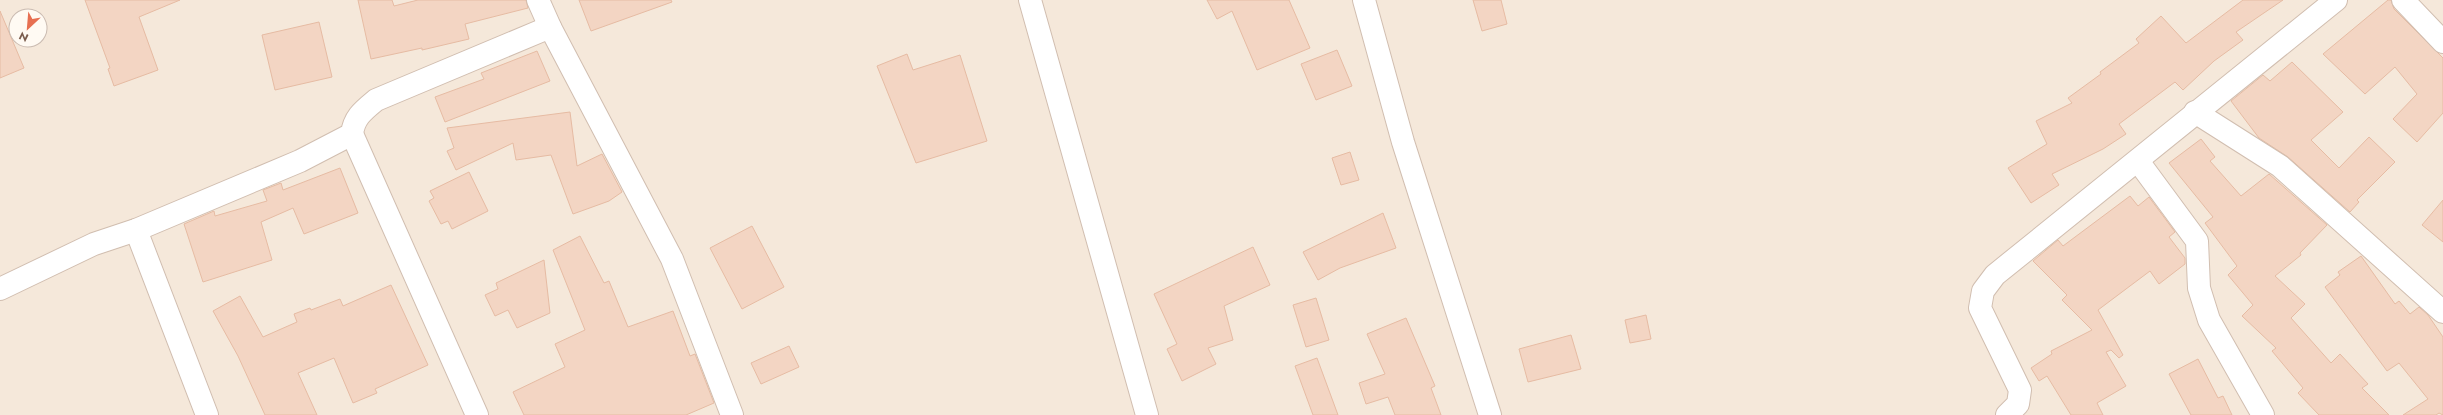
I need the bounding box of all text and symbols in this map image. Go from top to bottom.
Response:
north arrow [8,8,48,48]
text: N [16,28,31,46]

